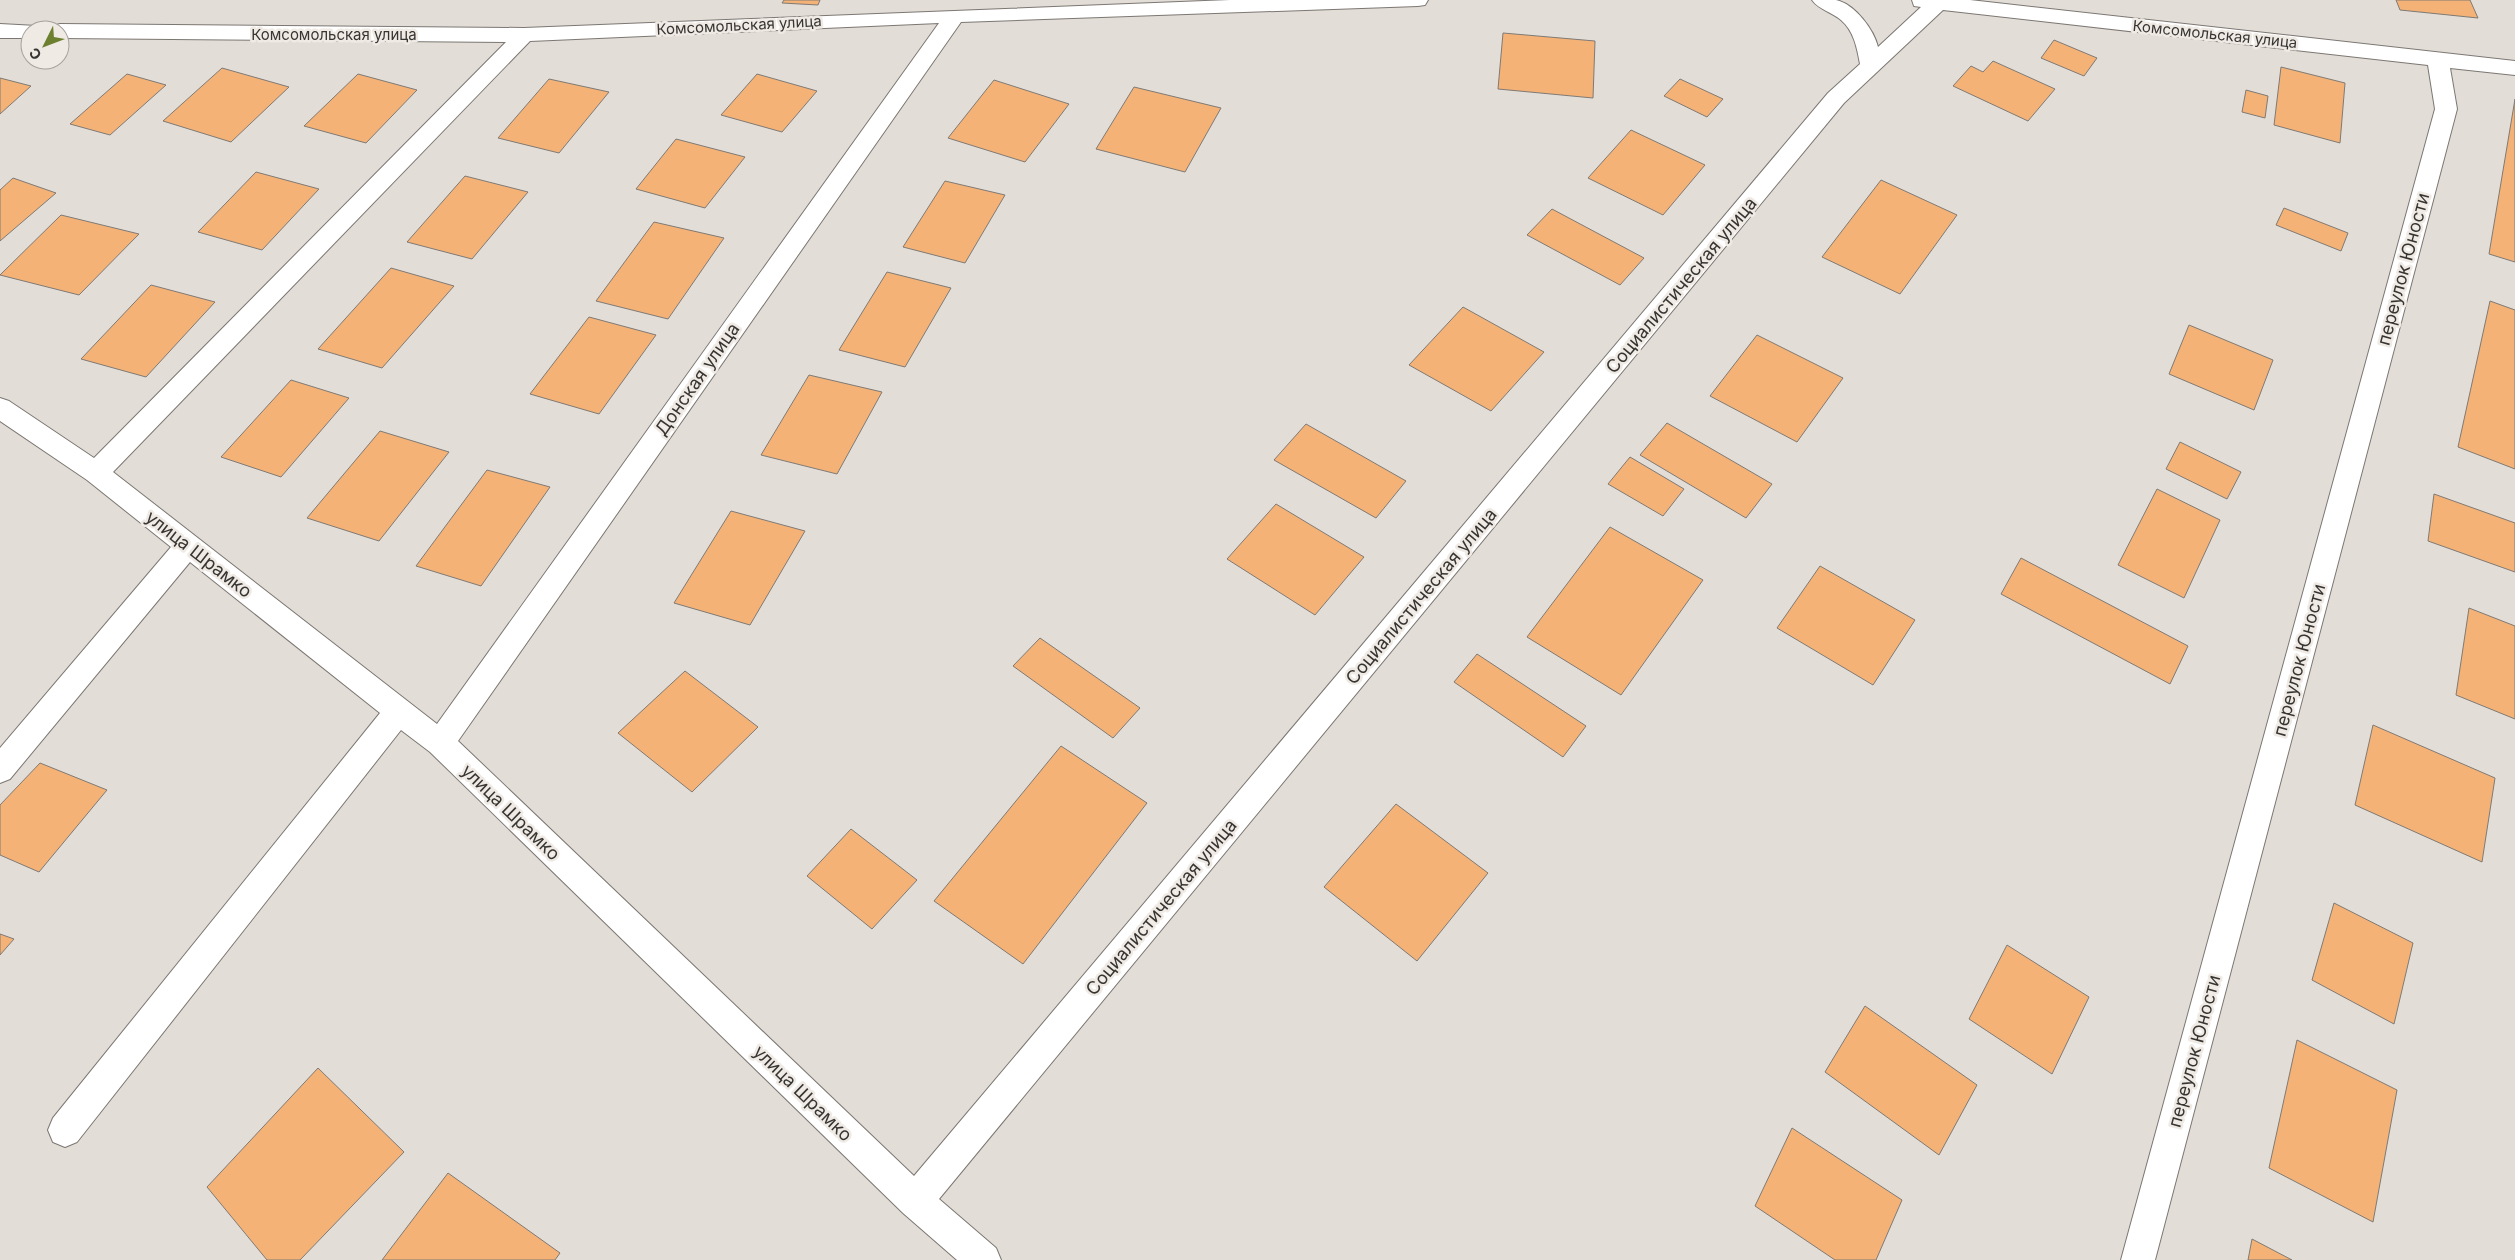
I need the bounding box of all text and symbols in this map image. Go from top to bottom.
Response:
street label: Комсомольская улица [656,11,822,39]
street label: Комсомольская улица [2132,16,2298,52]
north arrow [20,20,70,70]
street label: Комсомольская улица [251,25,417,44]
text: С [25,44,45,64]
street label: переулок Юности [2373,191,2433,347]
street label: Социалистическая улица [1601,193,1761,377]
street label: Донская улица [650,319,744,439]
street label: Социалистическая улица [1341,504,1501,688]
street label: улица Шрамко [142,506,256,602]
street label: переулок Юности [2269,582,2329,738]
street label: улица Шрамко [457,760,565,864]
street label: Социалистическая улица [1081,815,1241,999]
street label: переулок Юности [2164,973,2224,1129]
street label: улица Шрамко [749,1041,857,1145]

